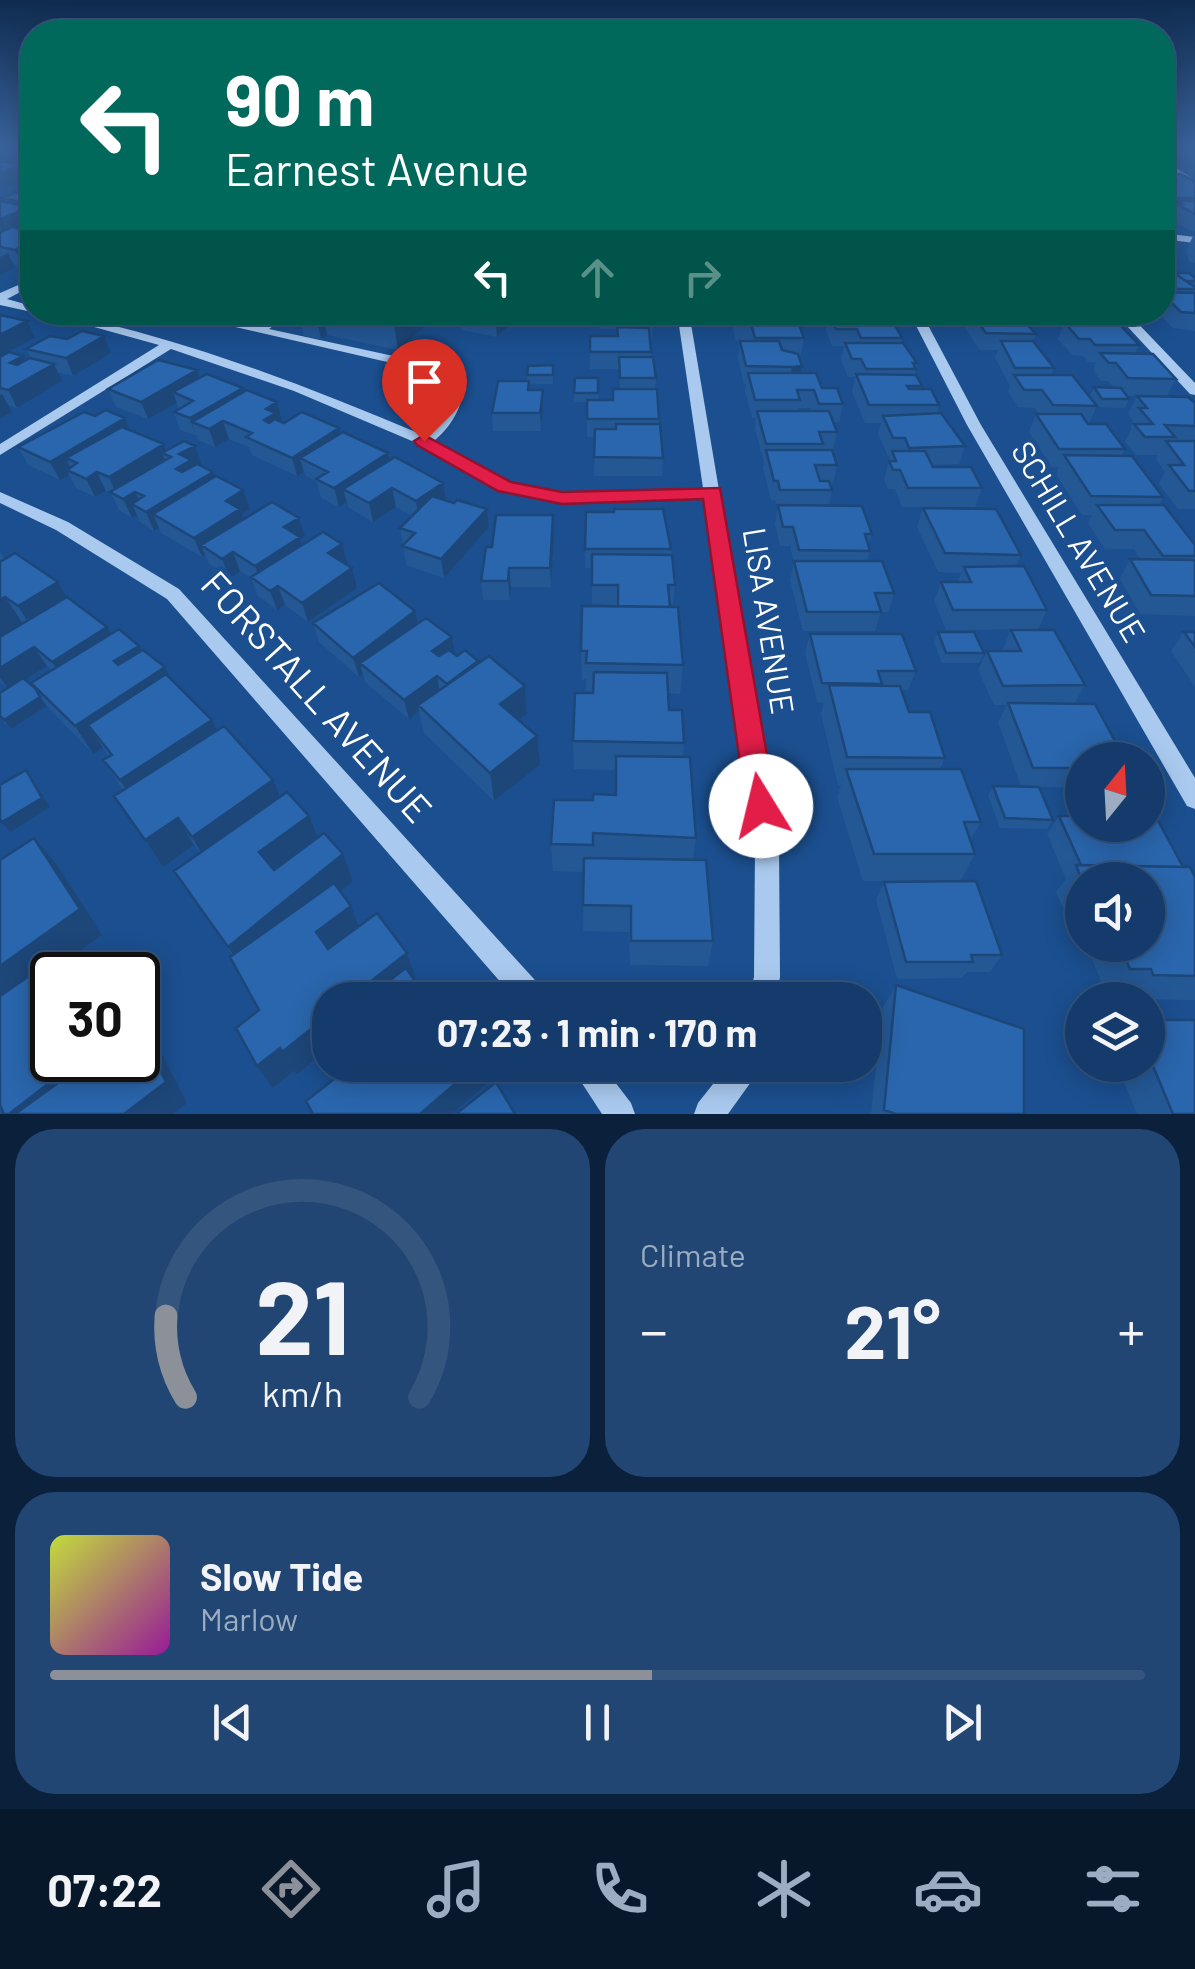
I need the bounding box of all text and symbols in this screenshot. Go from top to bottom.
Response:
text: 90 m [225,56,375,140]
icon: left [60,60,190,190]
text: Earnest Avenue [225,141,529,195]
icon: left [465,250,520,305]
icon: ahead [570,250,625,305]
icon: right [675,250,730,305]
pin [382,339,467,442]
icon: arrive [397,354,452,409]
street label: SCHILL AVENUE [1005,434,1155,648]
street label: LISA AVENUE [736,525,803,717]
street label: FORSTALL AVENUE [193,560,442,831]
north arrow [1065,742,1165,842]
map controls [1065,742,1165,1082]
position arrow [709,754,813,858]
button: sound [1065,862,1165,962]
speed limit sign: 30 [30,952,160,1082]
button: layers [1065,982,1165,1082]
text: 07:23 · 1 min · 170 m [437,1009,757,1055]
text: Climate [640,1235,746,1273]
text: 21 [255,1251,350,1376]
text: 21° [844,1284,941,1374]
text: − [640,1296,668,1362]
text: + [1117,1296,1145,1362]
text: km/h [262,1371,343,1414]
text: Slow Tide [200,1553,363,1599]
text: Marlow [200,1599,298,1637]
icon: previous [205,1695,260,1750]
icon: pause [570,1695,625,1750]
icon: next [935,1695,990,1750]
icon: directions [256,1854,326,1924]
icon: music [421,1854,491,1924]
icon: phone [585,1854,655,1924]
icon: climate [749,1854,819,1924]
icon: car [913,1854,983,1924]
icon: filters [1078,1854,1148,1924]
text: 07:22 [47,1862,162,1916]

